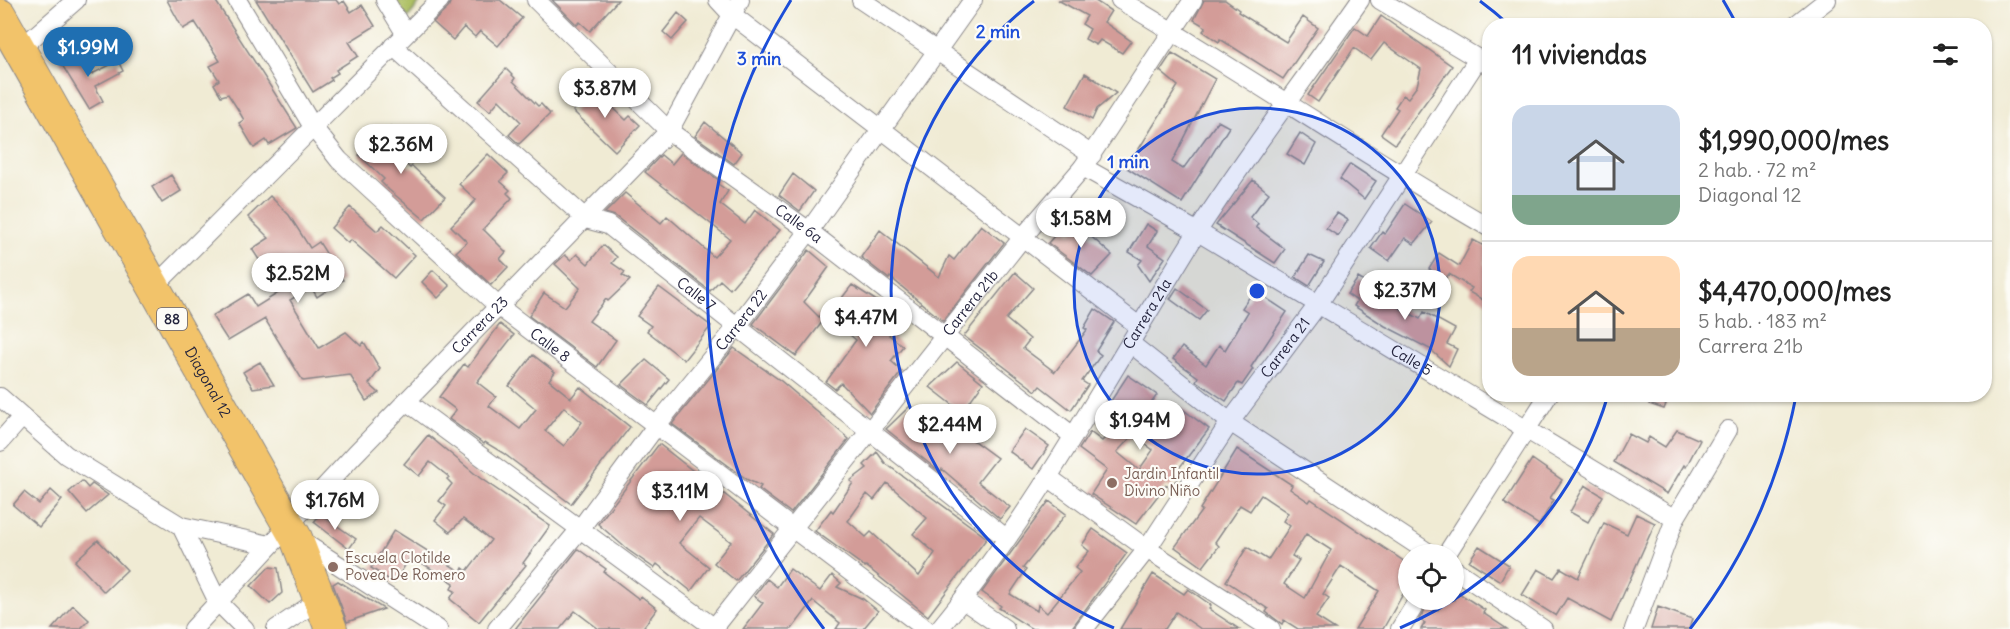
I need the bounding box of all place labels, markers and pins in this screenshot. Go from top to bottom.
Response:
pin: $1.99M [39,27,137,78]
pin: $3.87M [556,68,654,119]
pin: $2.36M [352,124,450,175]
pin: $1.58M [1032,198,1130,249]
pin: $2.52M [249,253,347,304]
pin: $2.37M [1356,270,1454,321]
centre of rings [1247,281,1267,301]
pin: $4.47M [817,297,915,348]
pin: $1.94M [1091,400,1189,451]
pin: $2.44M [901,404,999,455]
place label: Jardin Infantil Divino Niño [1124,464,1219,500]
pin: $3.11M [631,471,729,522]
marker: Jardin Infantil Divino Niño [1105,476,1119,490]
pin: $1.76M [286,480,384,531]
place label: Escuela Clotilde Povea De Romero [345,548,465,584]
marker: Escuela Clotilde Povea De Romero [326,560,340,574]

